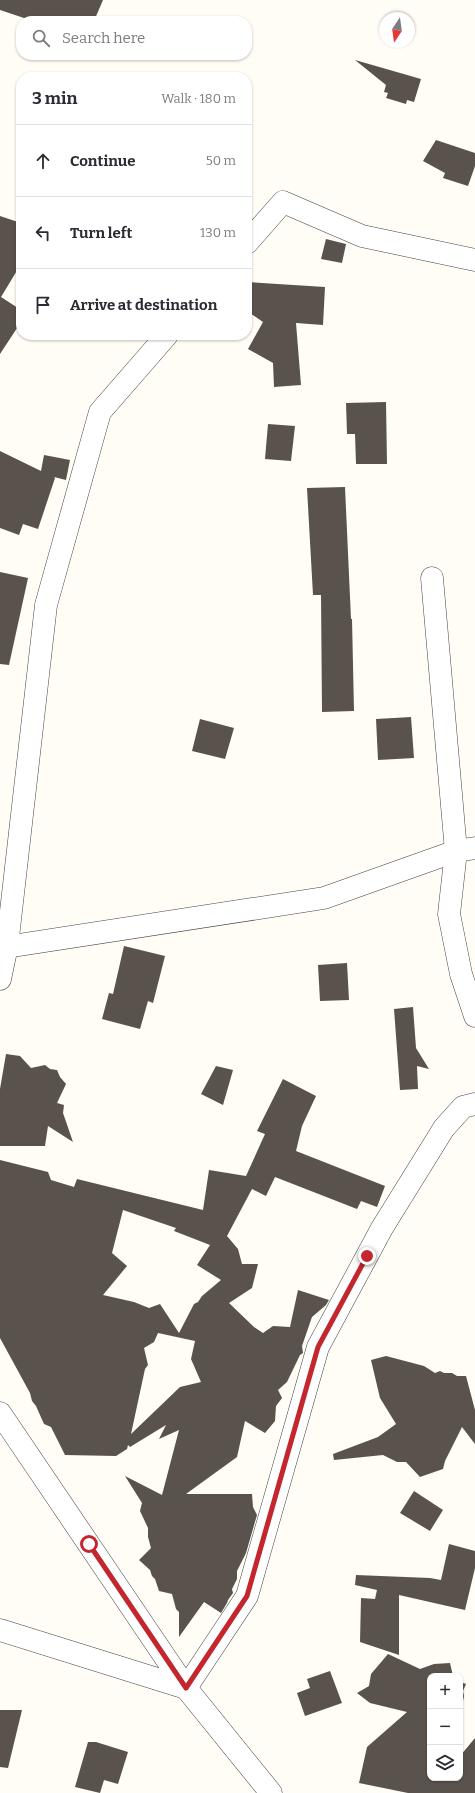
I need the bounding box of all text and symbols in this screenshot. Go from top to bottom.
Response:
north arrow [379,12,415,48]
search box [16,16,252,60]
icon: search [30,27,52,49]
text: Search here [62,29,145,47]
text: 3 min [32,88,77,109]
text: Walk · 180 m [161,91,236,106]
icon: ahead [32,150,54,172]
text: Continue [70,152,136,170]
text: 50 m [206,153,236,168]
icon: left [32,222,54,244]
text: Turn left [70,224,132,242]
text: 130 m [200,225,236,240]
icon: arrive [32,294,54,316]
text: Arrive at destination [70,296,217,314]
route end [358,1247,376,1265]
route start [80,1535,98,1553]
map controls [427,1673,463,1781]
button: + [427,1673,463,1709]
button: − [427,1709,463,1745]
button: layers [427,1745,463,1781]

